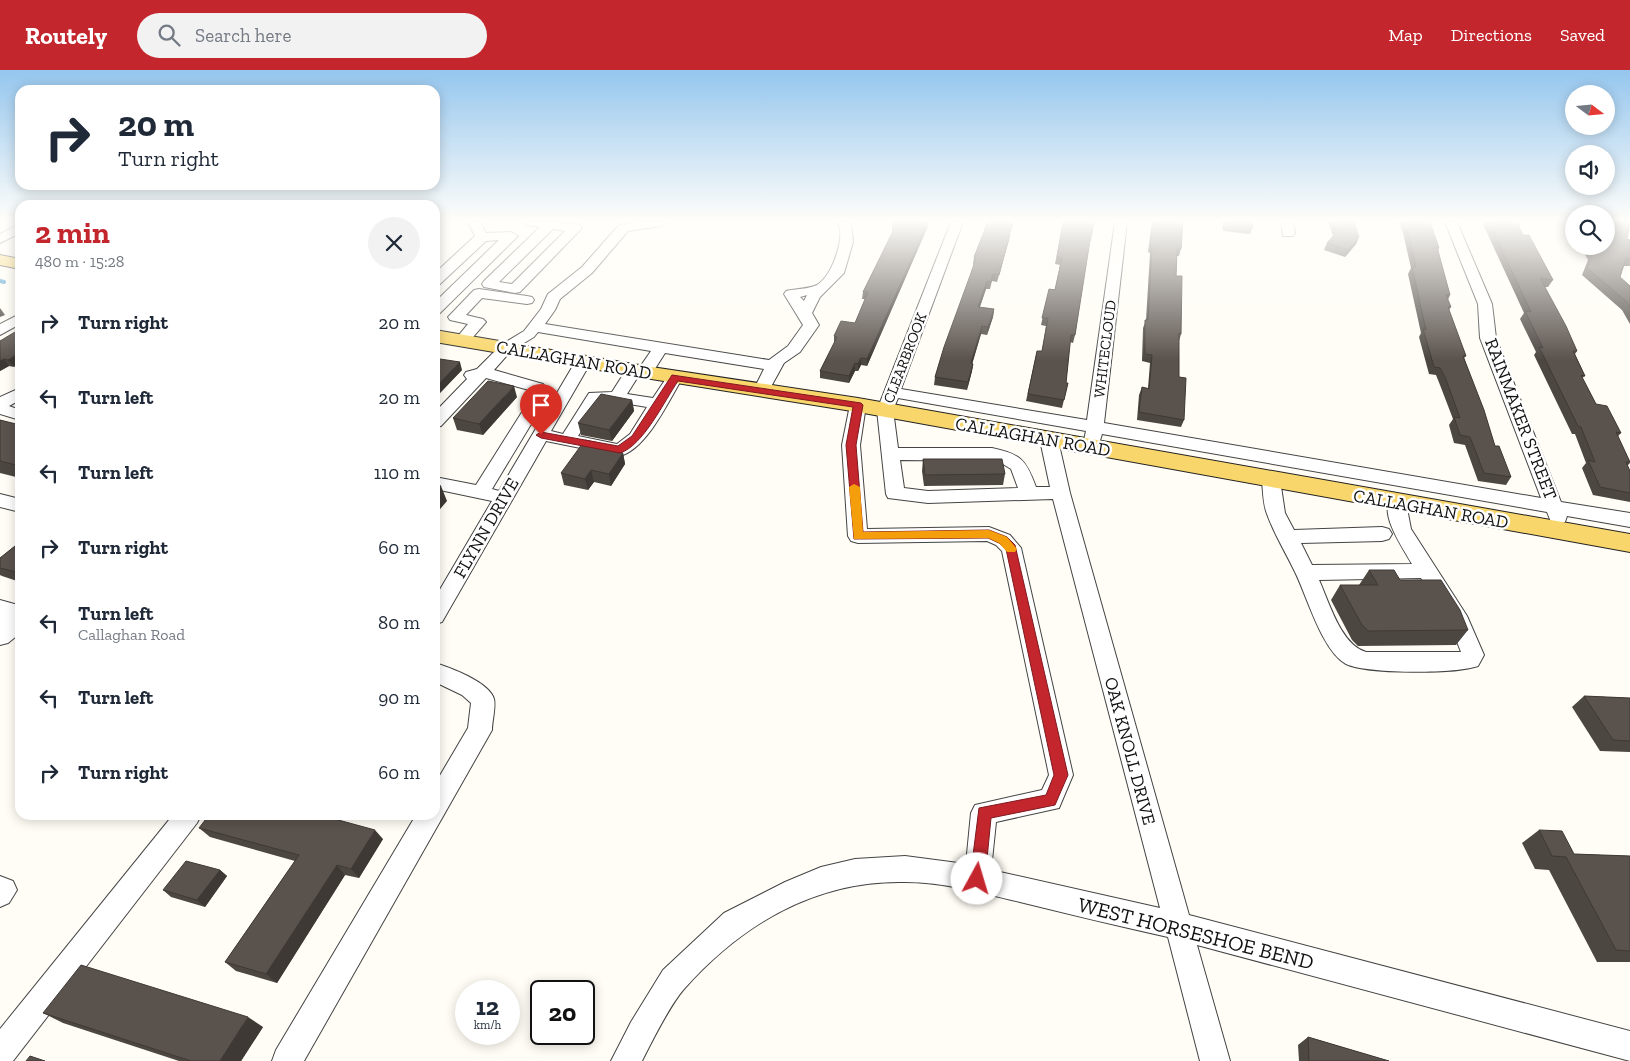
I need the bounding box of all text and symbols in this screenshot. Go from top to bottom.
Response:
search box [137,13,487,58]
text: Routely [25,21,107,50]
icon: search [155,21,183,49]
text: Search here [195,24,291,47]
text: Map [1388,24,1423,46]
text: Directions [1451,24,1532,46]
text: Saved [1560,24,1605,46]
north arrow [1565,85,1615,135]
map controls [1565,85,1615,255]
text: 20 m [118,103,194,145]
icon: right [35,105,100,170]
text: Turn right [118,145,219,172]
button: sound [1565,145,1615,195]
button: search [1565,205,1615,255]
text: 2 min [35,215,110,251]
button: close [368,217,420,269]
text: 480 m · 15:28 [35,252,124,271]
street label: WHITECLOUD [1090,299,1120,399]
icon: right [35,309,63,337]
street label: CLEARBROOK [880,310,931,406]
text: Turn right [78,311,168,334]
text: 20 m [379,311,420,334]
street label: RAINMAKER STREET [1480,335,1562,503]
street label: CALLAGHAN ROAD [495,336,653,384]
icon: left [35,384,63,412]
pin [520,384,562,435]
text: Turn left [78,386,153,409]
text: 20 m [379,386,420,409]
icon: arrive [527,391,555,419]
street label: CALLAGHAN ROAD [954,413,1112,461]
icon: left [35,459,63,487]
text: Turn left [78,461,153,484]
text: 110 m [374,461,420,484]
street label: FLYNN DRIVE [448,474,524,582]
street label: CALLAGHAN ROAD [1352,485,1510,533]
icon: right [35,534,63,562]
text: Turn right [78,536,168,559]
text: 60 m [378,536,420,559]
text: Turn left [78,602,153,625]
icon: left [35,609,63,637]
text: 80 m [378,611,420,634]
text: Callaghan Road [78,625,185,644]
street label: OAK KNOLL DRIVE [1100,675,1160,827]
icon: left [35,684,63,712]
text: Turn left [78,686,153,709]
text: 90 m [378,686,420,709]
icon: right [35,759,63,787]
text: Turn right [78,761,168,784]
text: 60 m [378,761,420,784]
position arrow [950,852,1002,904]
street label: WEST HORSESHOE BEND [1076,892,1316,974]
speed limit sign: 20 [530,980,595,1045]
text: 12 [476,991,499,1021]
text: km/h [474,1018,501,1032]

